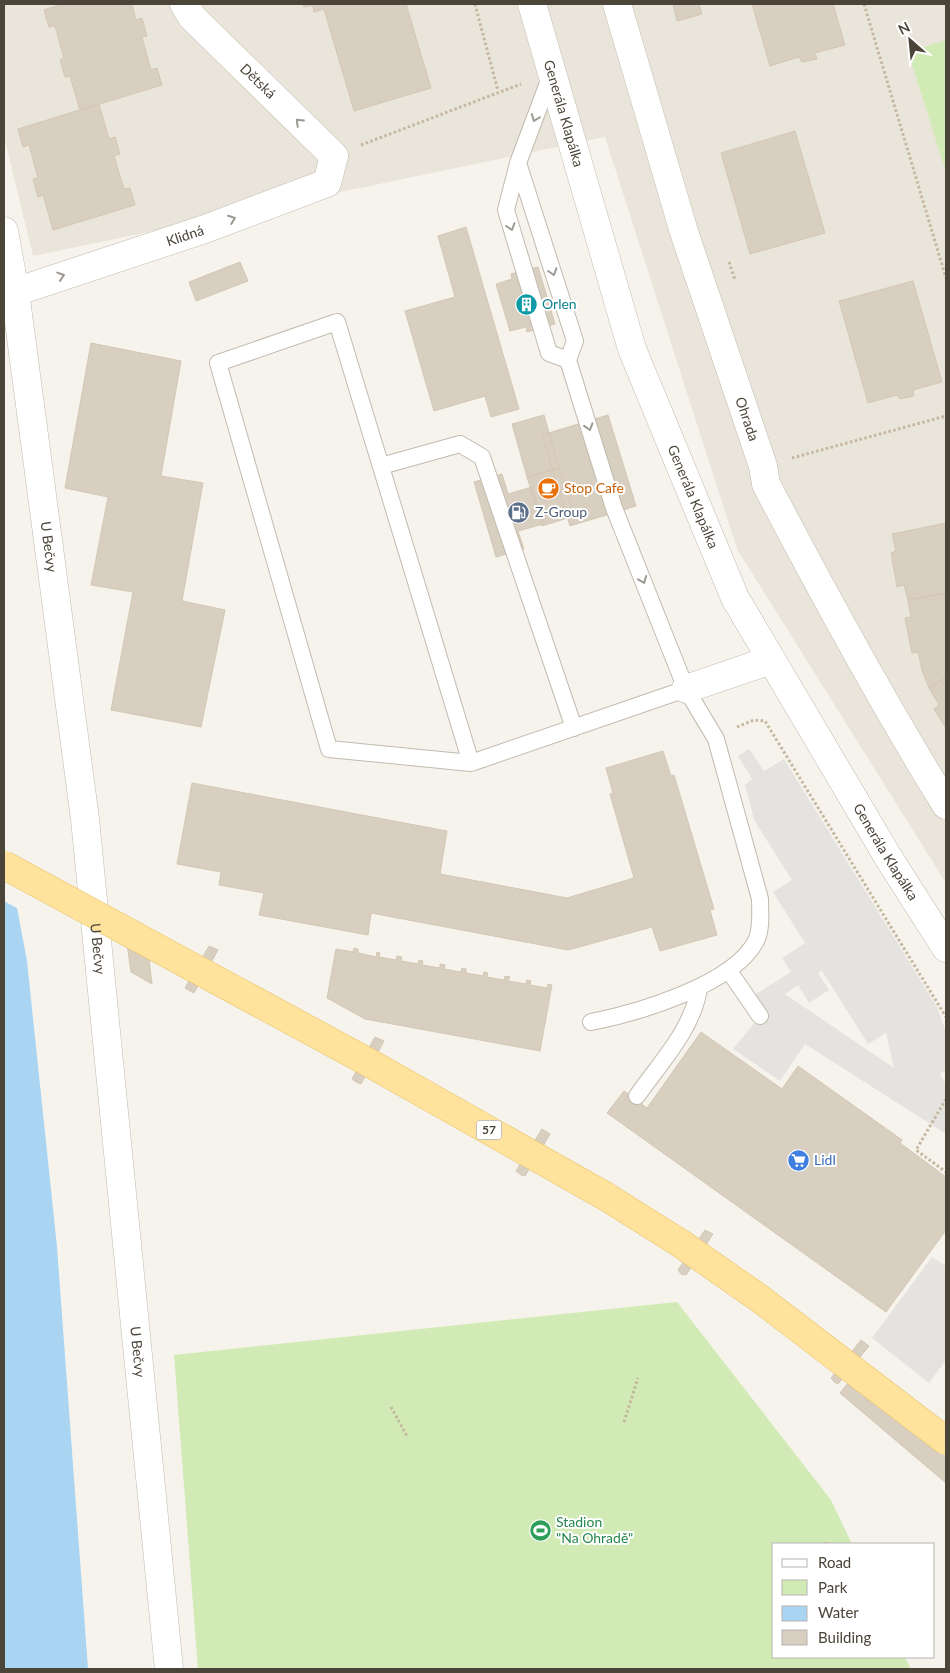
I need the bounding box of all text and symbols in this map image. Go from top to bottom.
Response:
north arrow [885,15,935,65]
text: N [895,18,913,38]
street label: Generála Klapálka [541,58,588,169]
street label: Dětská [237,60,280,102]
one-way arrow [531,113,541,122]
one-way arrow [296,119,305,128]
one-way arrow [227,215,236,225]
street label: Klidná [164,221,206,249]
one-way arrow [506,222,516,230]
one-way arrow [548,268,558,276]
one-way arrow [57,272,65,282]
building icon: Orlen [514,292,538,316]
place label: Orlen [542,295,577,312]
street label: Ohrada [732,394,763,443]
one-way arrow [583,422,593,430]
street label: Generála Klapálka [665,442,723,551]
cafe icon: Stop Cafe [536,476,560,500]
place label: Stop Cafe [564,479,624,496]
fuel station icon: Z-Group [507,500,531,524]
place label: Z-Group [535,503,587,520]
street label: U Bečvy [38,520,61,574]
one-way arrow [637,575,648,584]
street label: Generála Klapálka [850,800,922,903]
street label: U Bečvy [87,922,109,976]
road number: 57 [476,1120,502,1140]
supermarket icon: Lidl [786,1148,810,1172]
place label: Lidl [814,1151,836,1168]
street label: U Bečvy [127,1325,149,1379]
place label: Stadion "Na Ohradě" [556,1513,633,1546]
sports icon: Stadion "Na Ohradě" [528,1518,552,1542]
legend [772,1543,935,1658]
text: Road [818,1553,851,1571]
text: Park [818,1578,848,1596]
text: Water [818,1603,859,1621]
text: Building [818,1628,871,1646]

